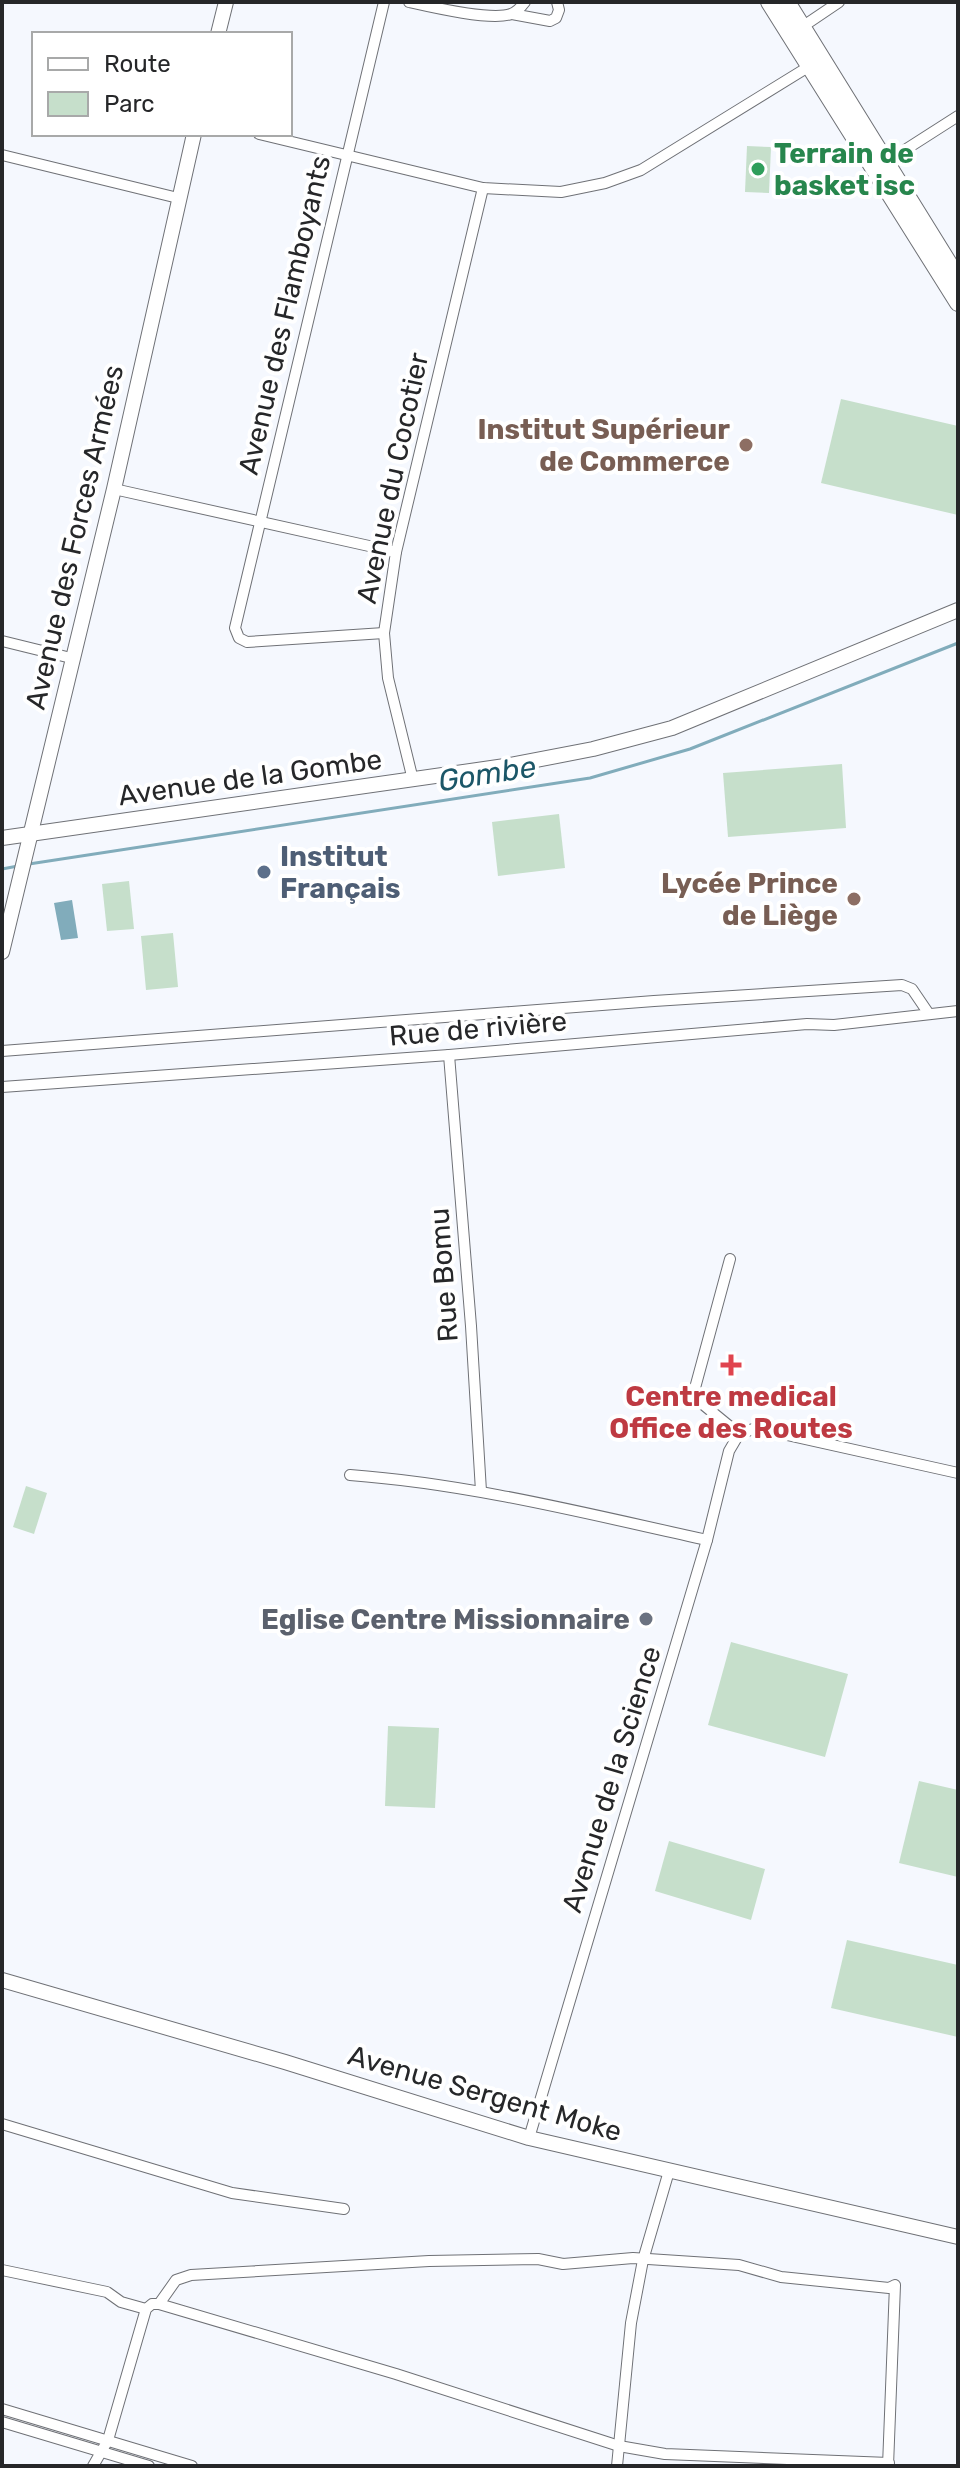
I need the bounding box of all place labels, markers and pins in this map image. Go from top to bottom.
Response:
place label: Terrain de basket isc [774,137,915,202]
marker: Terrain de basket isc [749,160,767,178]
place label: Institut Supérieur de Commerce [478,413,730,478]
marker: Institut Supérieur de Commerce [737,436,755,454]
place label: Institut Français [280,840,401,905]
marker: Institut Français [255,863,273,881]
place label: Lycée Prince de Liège [661,867,838,932]
marker: Lycée Prince de Liège [845,890,863,908]
marker: Centre medical Office des Routes [720,1354,742,1376]
place label: Centre medical Office des Routes [609,1380,853,1445]
place label: Eglise Centre Missionnaire [261,1603,630,1636]
marker: Eglise Centre Missionnaire [637,1610,655,1628]

